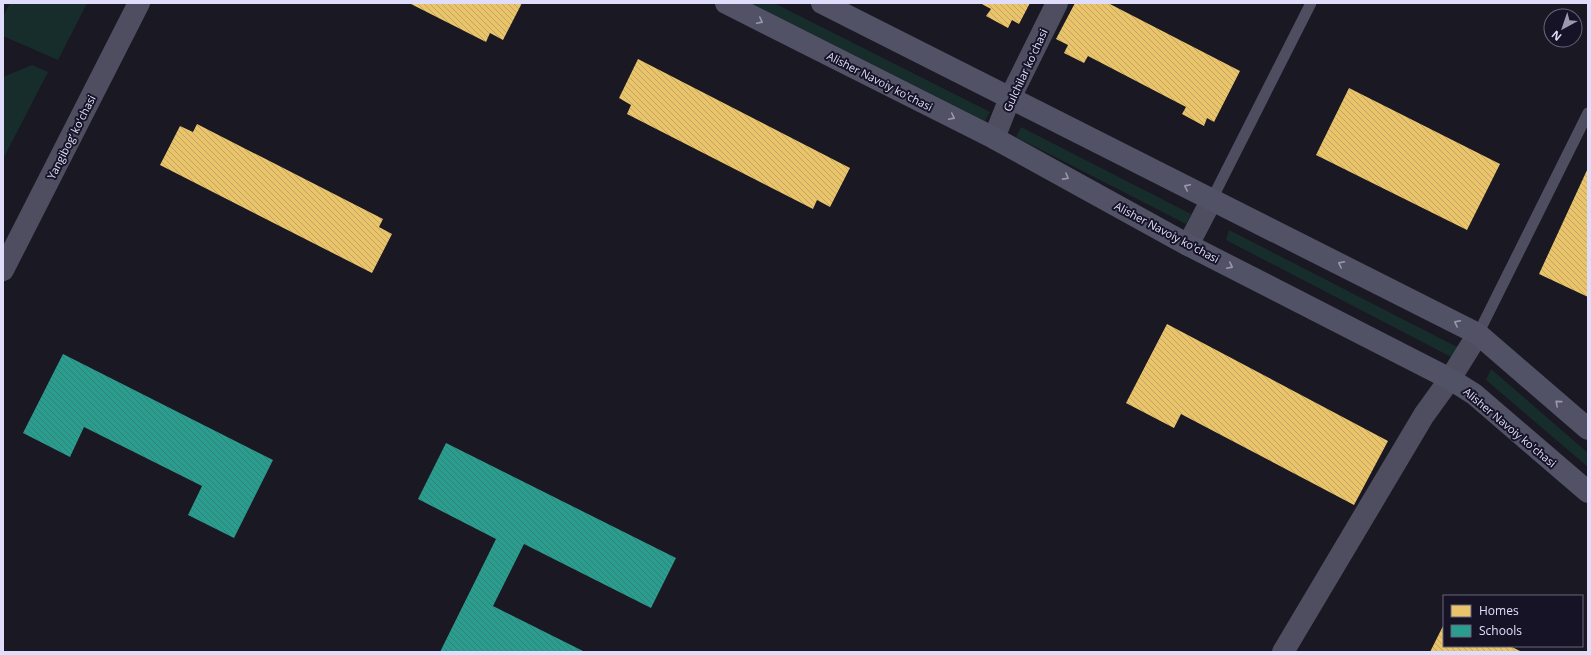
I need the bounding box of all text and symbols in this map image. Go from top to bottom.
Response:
north arrow [1543,8,1583,48]
one-way arrow [756,16,764,23]
street label: Gulchilar ko'chasi [999,26,1051,114]
text: N [1548,27,1565,45]
street label: Alisher Navoiy ko'chasi [825,48,935,114]
street label: Yangibog‘ ko'chasi [43,92,99,182]
one-way arrow [947,112,955,120]
one-way arrow [1062,173,1070,180]
one-way arrow [1184,184,1192,192]
street label: Alisher Navoiy ko'chasi [1112,198,1222,266]
one-way arrow [1226,261,1233,269]
one-way arrow [1338,261,1345,269]
one-way arrow [1454,320,1461,328]
street label: Alisher Navoiy ko'chasi [1461,384,1559,470]
one-way arrow [1556,401,1563,408]
legend [1443,595,1583,647]
text: Homes [1479,602,1519,619]
text: Schools [1479,622,1522,639]

